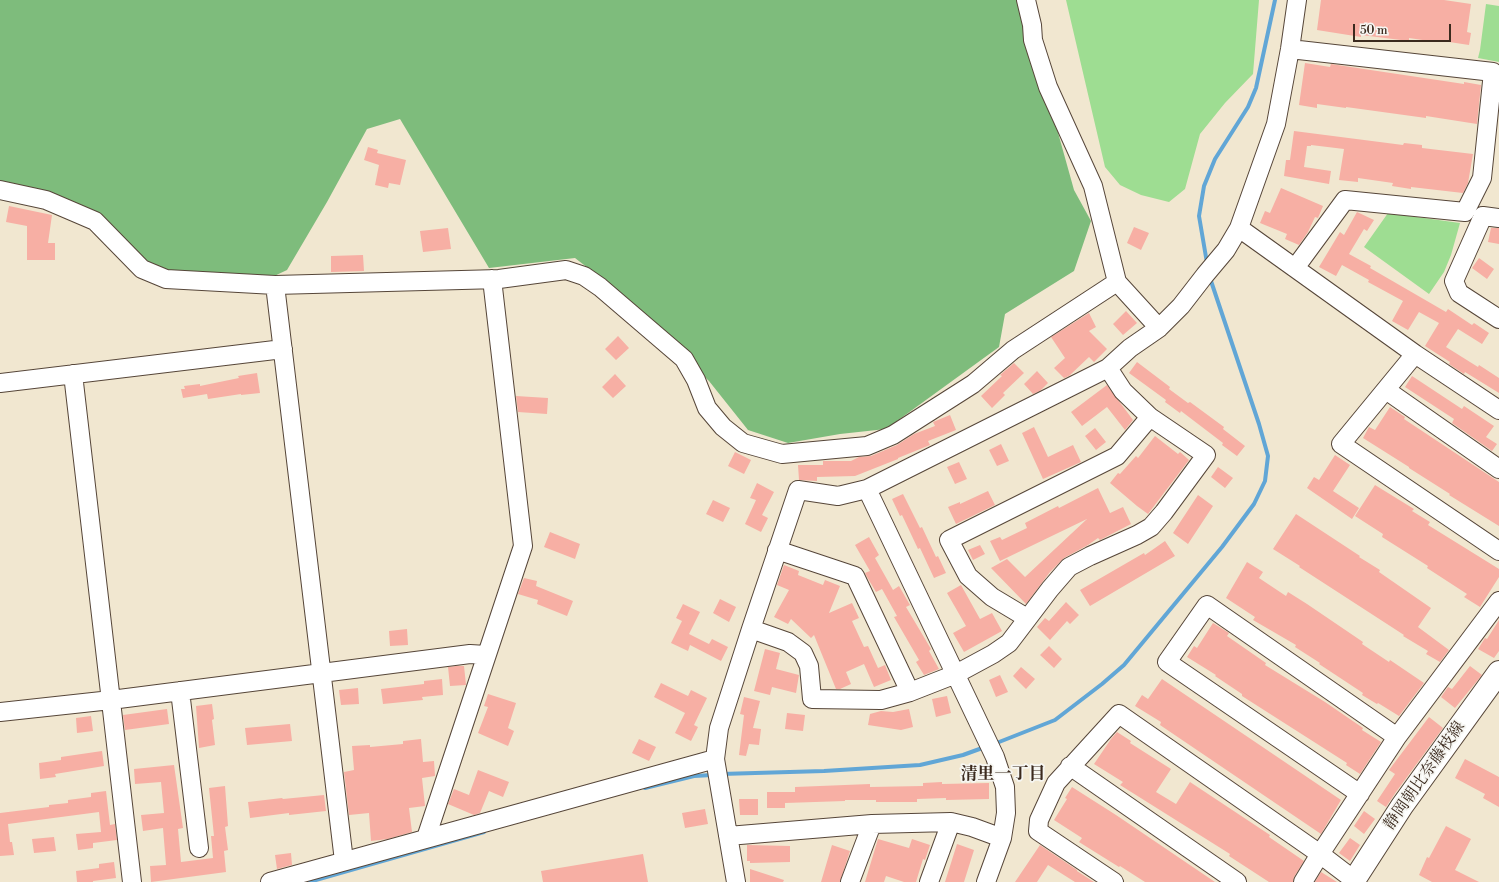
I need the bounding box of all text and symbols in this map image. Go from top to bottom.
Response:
scale bar [1355,16,1453,42]
text: 50 m [1360,23,1388,38]
street label: 静岡朝比奈藤枝線 [1380,718,1470,834]
district label: 清里一丁目 [961,765,1045,785]

